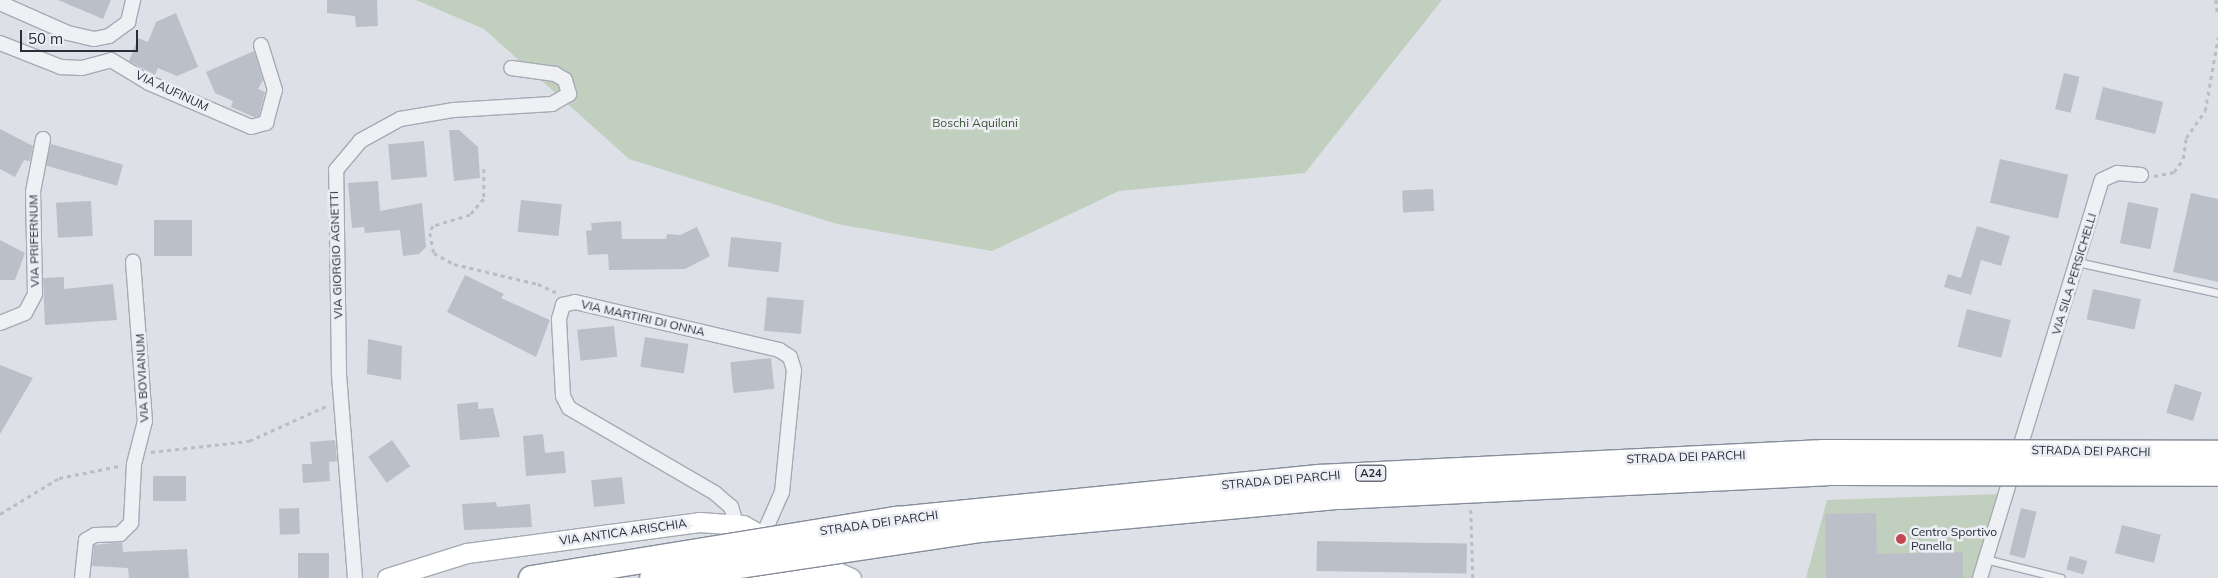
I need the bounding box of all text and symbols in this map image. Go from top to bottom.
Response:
scale bar [22,20,140,52]
text: 50 m [28,29,63,48]
street label: VIA AUFINUM [133,68,211,114]
park label: Boschi Aquilani [932,116,1018,130]
street label: VIA GIORGIO AGNETTI [327,191,345,319]
street label: VIA PRIFERNUM [26,194,42,288]
street label: VIA SILA PERSICHELLI [2049,211,2099,337]
street label: VIA MARTIRI DI ONNA [580,297,706,339]
street label: VIA BOVIANUM [132,333,152,423]
street label: STRADA DEI PARCHI [2031,443,2151,459]
street label: STRADA DEI PARCHI [1626,448,1746,466]
road number: A24 [1355,464,1387,482]
street label: STRADA DEI PARCHI [1221,468,1341,492]
street label: STRADA DEI PARCHI [819,508,939,538]
street label: VIA ANTICA ARISCHIA [558,516,688,548]
place label: Centro Sportivo Panella [1911,525,1997,553]
marker: Centro Sportivo Panella [1895,533,1907,545]

